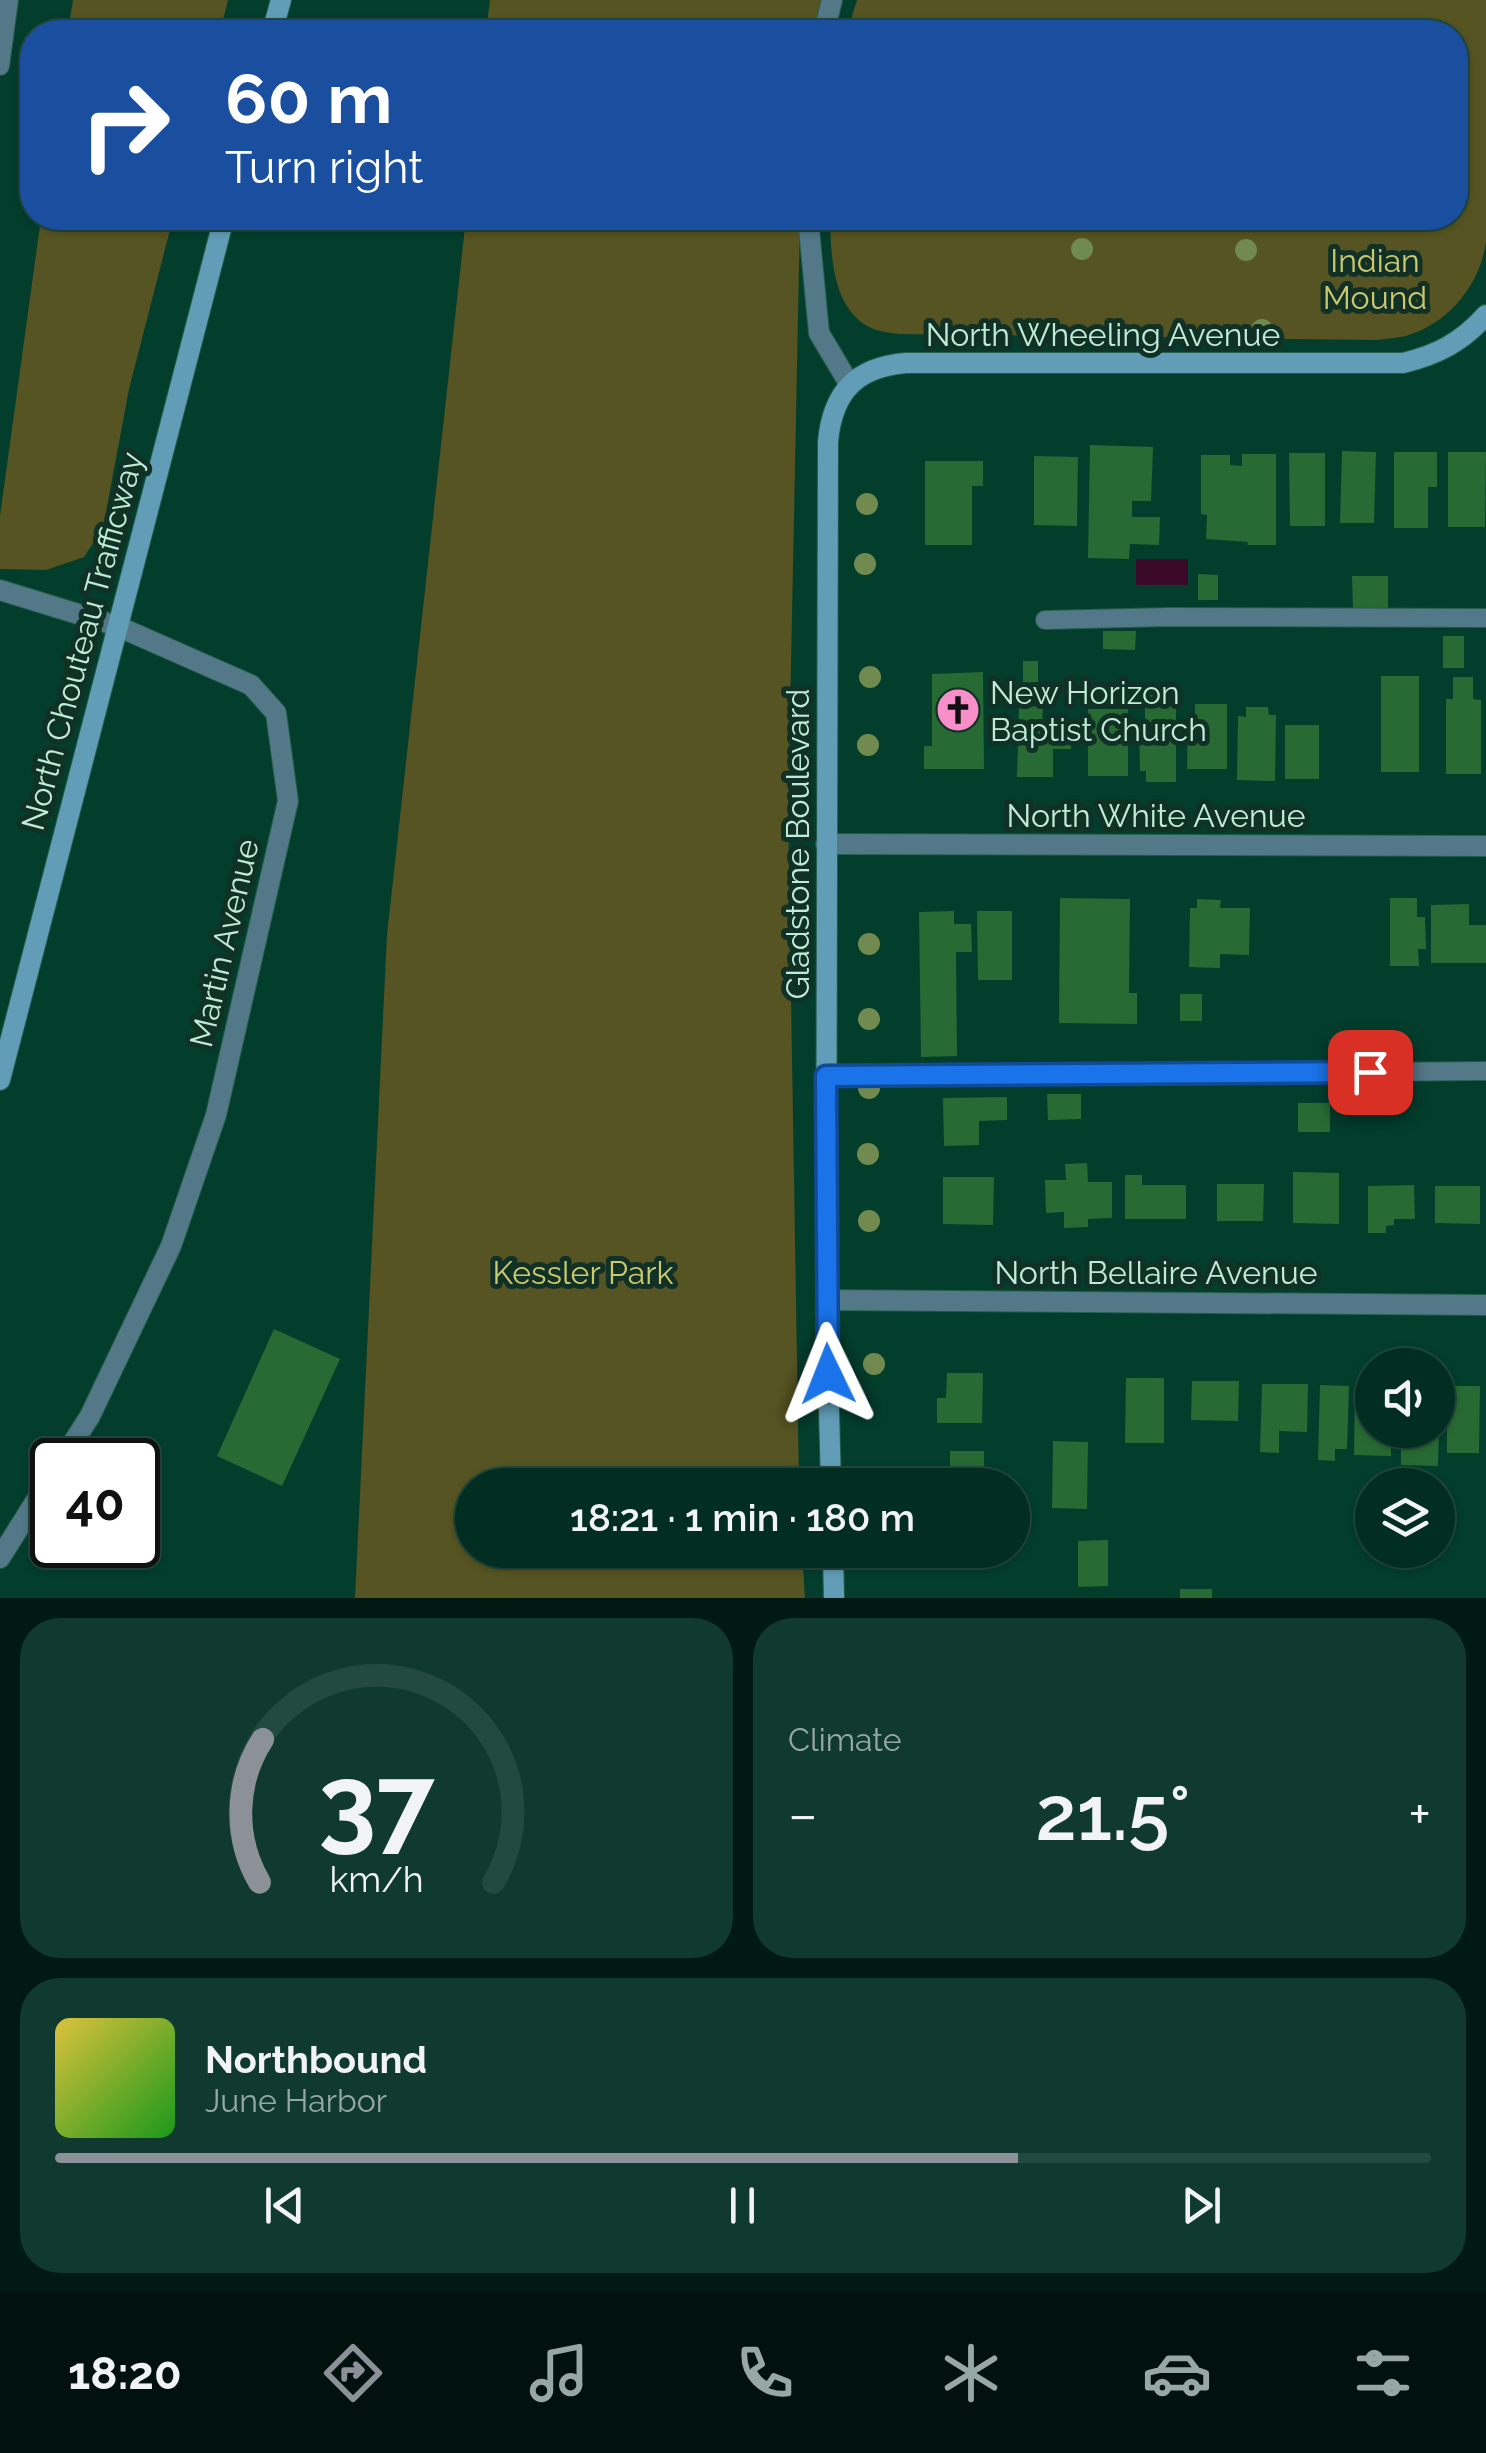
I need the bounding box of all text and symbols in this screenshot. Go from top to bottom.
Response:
text: 60 m [225,57,392,139]
icon: right [60,60,190,190]
text: Turn right [225,141,423,194]
park label: Indian Mound [1323,242,1427,316]
street label: North Wheeling Avenue [926,316,1280,353]
street label: North Chouteau Trafficway [14,448,150,834]
place label: New Horizon Baptist Church [990,674,1207,748]
church icon: New Horizon Baptist Church [935,687,981,733]
street label: Gladstone Boulevard [779,689,816,999]
street label: North White Avenue [1007,797,1305,834]
street label: Martin Avenue [182,835,266,1051]
pin [1328,1030,1413,1115]
icon: arrive [1343,1045,1398,1100]
park label: Kessler Park [493,1254,673,1291]
street label: North Bellaire Avenue [994,1254,1318,1291]
position arrow [776,1322,880,1426]
map controls [1355,1348,1455,1568]
button: sound [1355,1348,1455,1448]
speed limit sign: 40 [30,1438,160,1568]
button: layers [1355,1468,1455,1568]
text: 18:21 · 1 min · 180 m [570,1495,915,1540]
text: Climate [788,1721,902,1758]
text: 37 [318,1742,435,1864]
text: 21.5° [1036,1769,1190,1858]
text: − [788,1782,818,1847]
text: + [1408,1782,1431,1847]
text: km/h [329,1858,424,1900]
text: Northbound [205,2037,427,2082]
text: June Harbor [205,2082,387,2119]
icon: previous [257,2178,312,2233]
icon: pause [715,2178,770,2233]
icon: next [1174,2178,1229,2233]
icon: directions [318,2338,388,2408]
icon: music [524,2338,594,2408]
icon: phone [730,2338,800,2408]
icon: climate [936,2338,1006,2408]
icon: car [1142,2338,1212,2408]
icon: filters [1348,2338,1418,2408]
text: 18:20 [68,2347,182,2400]

